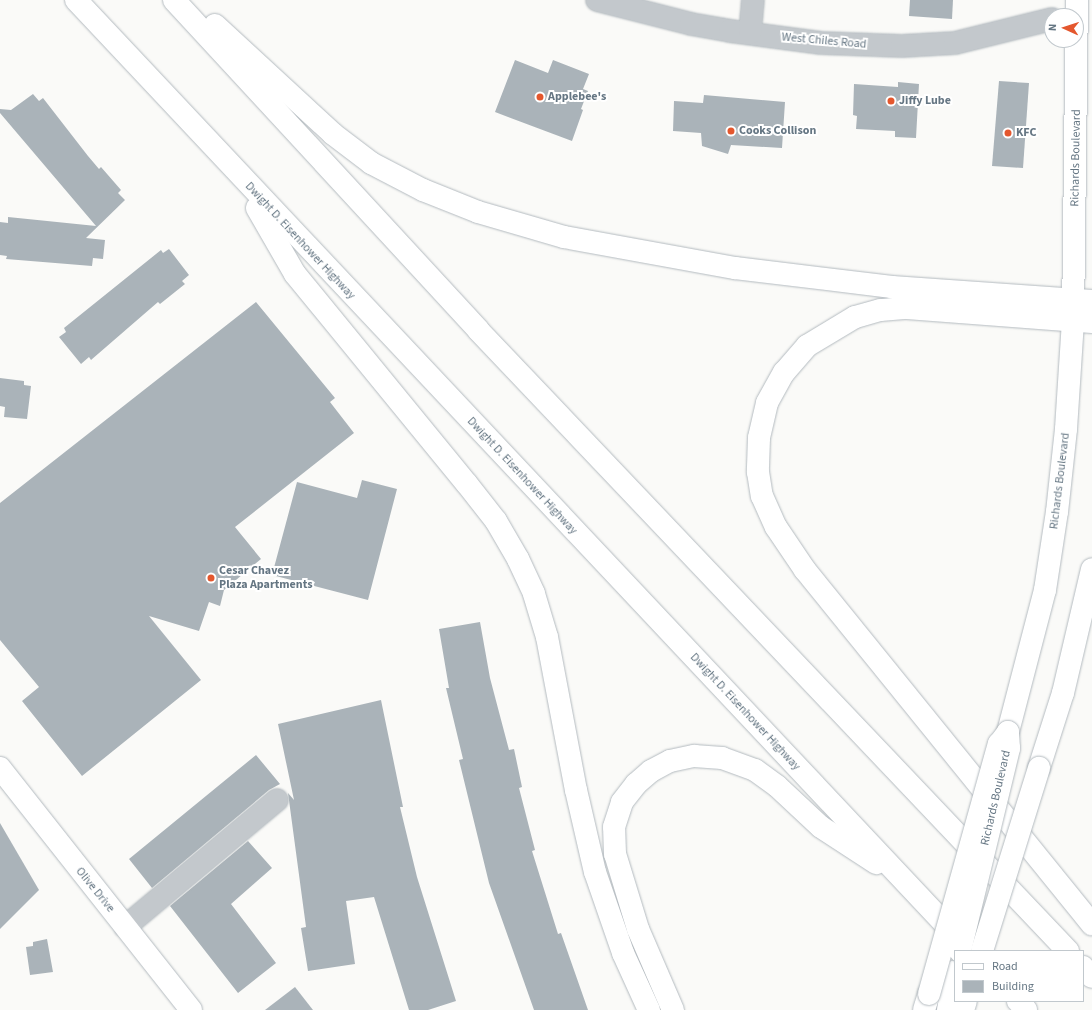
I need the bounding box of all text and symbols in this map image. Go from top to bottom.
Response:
north arrow [1044,8,1084,48]
text: N [1045,23,1060,31]
street label: West Chiles Road [781,30,867,52]
place label: Applebee's [548,90,606,104]
marker: Applebee's [535,92,545,102]
place label: Jiffy Lube [899,94,951,108]
marker: Jiffy Lube [886,96,896,106]
street label: Richards Boulevard [1068,109,1084,207]
place label: Cooks Collison [739,124,816,138]
marker: Cooks Collison [726,126,736,136]
place label: KFC [1016,126,1037,140]
marker: KFC [1003,128,1013,138]
street label: Dwight D. Eisenhower Highway [242,179,358,303]
street label: Dwight D. Eisenhower Highway [464,414,580,538]
street label: Richards Boulevard [1047,432,1073,530]
place label: Cesar Chavez Plaza Apartments [219,564,312,592]
marker: Cesar Chavez Plaza Apartments [206,573,216,583]
street label: Dwight D. Eisenhower Highway [687,650,803,774]
street label: Richards Boulevard [978,749,1014,847]
street label: Olive Drive [72,865,118,915]
legend [954,950,1084,1002]
text: Road [992,958,1018,975]
text: Building [992,978,1034,995]

